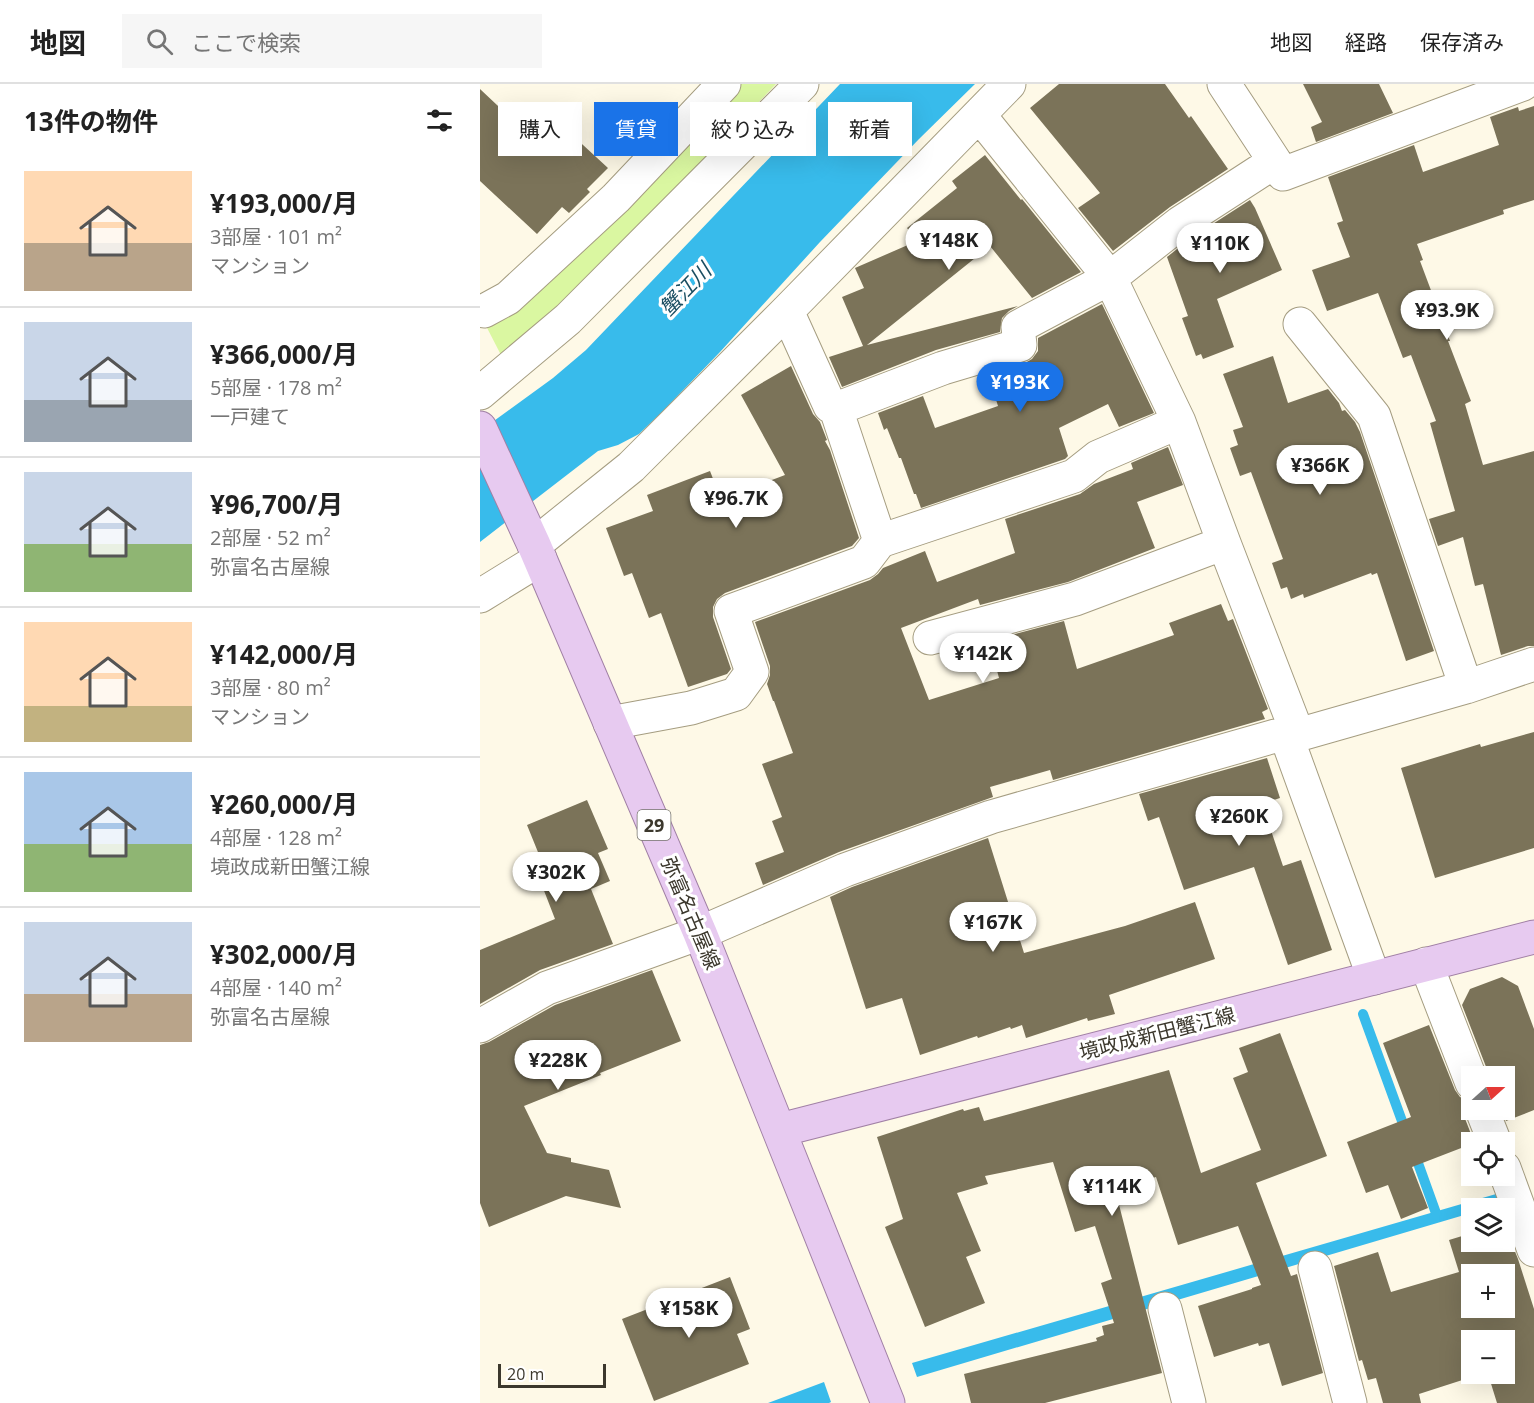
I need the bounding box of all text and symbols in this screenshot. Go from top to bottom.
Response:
search box [122,14,542,68]
text: 地図 [30,23,86,61]
icon: search [143,25,176,58]
text: ここで検索 [191,27,301,57]
text: 地図 [1270,28,1312,56]
text: 経路 [1345,28,1387,56]
text: 保存済み [1420,28,1504,56]
chip: 購入 [498,102,582,156]
chip: 賃貸 [594,102,678,156]
chip: 絞り込み [690,102,816,156]
chip: 新着 [828,102,912,156]
text: 13件の物件 [24,103,158,139]
icon: filters [423,104,456,137]
text: ¥193,000/月 [210,185,358,221]
icon: home [72,195,144,267]
pin: ¥148K [907,220,991,271]
text: 3部屋 · 101 m² [210,223,342,250]
pin: ¥110K [1178,223,1262,274]
text: ¥148K [919,226,979,253]
text: ¥110K [1190,229,1250,256]
text: マンション [210,252,310,279]
water label: 蟹江川 [653,255,718,321]
pin: ¥93.9K [1398,290,1496,341]
text: ¥93.9K [1415,296,1479,323]
text: ¥366,000/月 [210,336,358,372]
icon: home [72,346,144,418]
pin: ¥193K [978,362,1062,413]
text: ¥193K [990,368,1050,395]
text: 5部屋 · 178 m² [210,374,342,401]
text: 一戸建て [210,403,290,430]
pin: ¥366K [1278,445,1362,496]
text: ¥366K [1290,451,1350,478]
pin: ¥96.7K [687,478,785,529]
text: ¥96.7K [704,484,768,511]
text: ¥96,700/月 [210,486,343,522]
icon: home [72,496,144,568]
text: 2部屋 · 52 m² [210,524,331,551]
text: 弥富名古屋線 [210,553,330,580]
pin: ¥142K [941,633,1025,684]
text: ¥142,000/月 [210,636,358,672]
text: ¥142K [953,639,1013,666]
icon: home [72,646,144,718]
text: 3部屋 · 80 m² [210,674,331,701]
text: マンション [210,703,310,730]
text: ¥260,000/月 [210,786,358,822]
icon: home [72,796,144,868]
pin: ¥260K [1197,796,1281,847]
text: ¥260K [1209,802,1269,829]
road number: 29 [638,810,670,840]
text: 4部屋 · 128 m² [210,824,342,851]
pin: ¥302K [514,852,598,903]
street label: 弥富名古屋線 [655,852,727,974]
text: 境政成新田蟹江線 [210,853,370,880]
text: ¥302K [526,858,586,885]
pin: ¥167K [951,902,1035,953]
text: ¥167K [963,908,1023,935]
text: ¥302,000/月 [210,936,358,972]
icon: home [72,946,144,1018]
text: 4部屋 · 140 m² [210,974,342,1001]
street label: 境政成新田蟹江線 [1076,1001,1238,1065]
text: 弥富名古屋線 [210,1003,330,1030]
pin: ¥228K [516,1040,600,1091]
text: ¥228K [528,1046,588,1073]
north arrow [1461,1066,1515,1120]
map controls [1461,1066,1515,1384]
button: locate [1461,1132,1515,1186]
pin: ¥114K [1070,1166,1154,1217]
text: ¥114K [1082,1172,1142,1199]
button: layers [1461,1198,1515,1252]
button: + [1461,1264,1515,1318]
pin: ¥158K [647,1288,731,1339]
text: ¥158K [659,1294,719,1321]
button: − [1461,1330,1515,1384]
scale bar [498,1361,606,1388]
text: 20 m [507,1363,544,1385]

